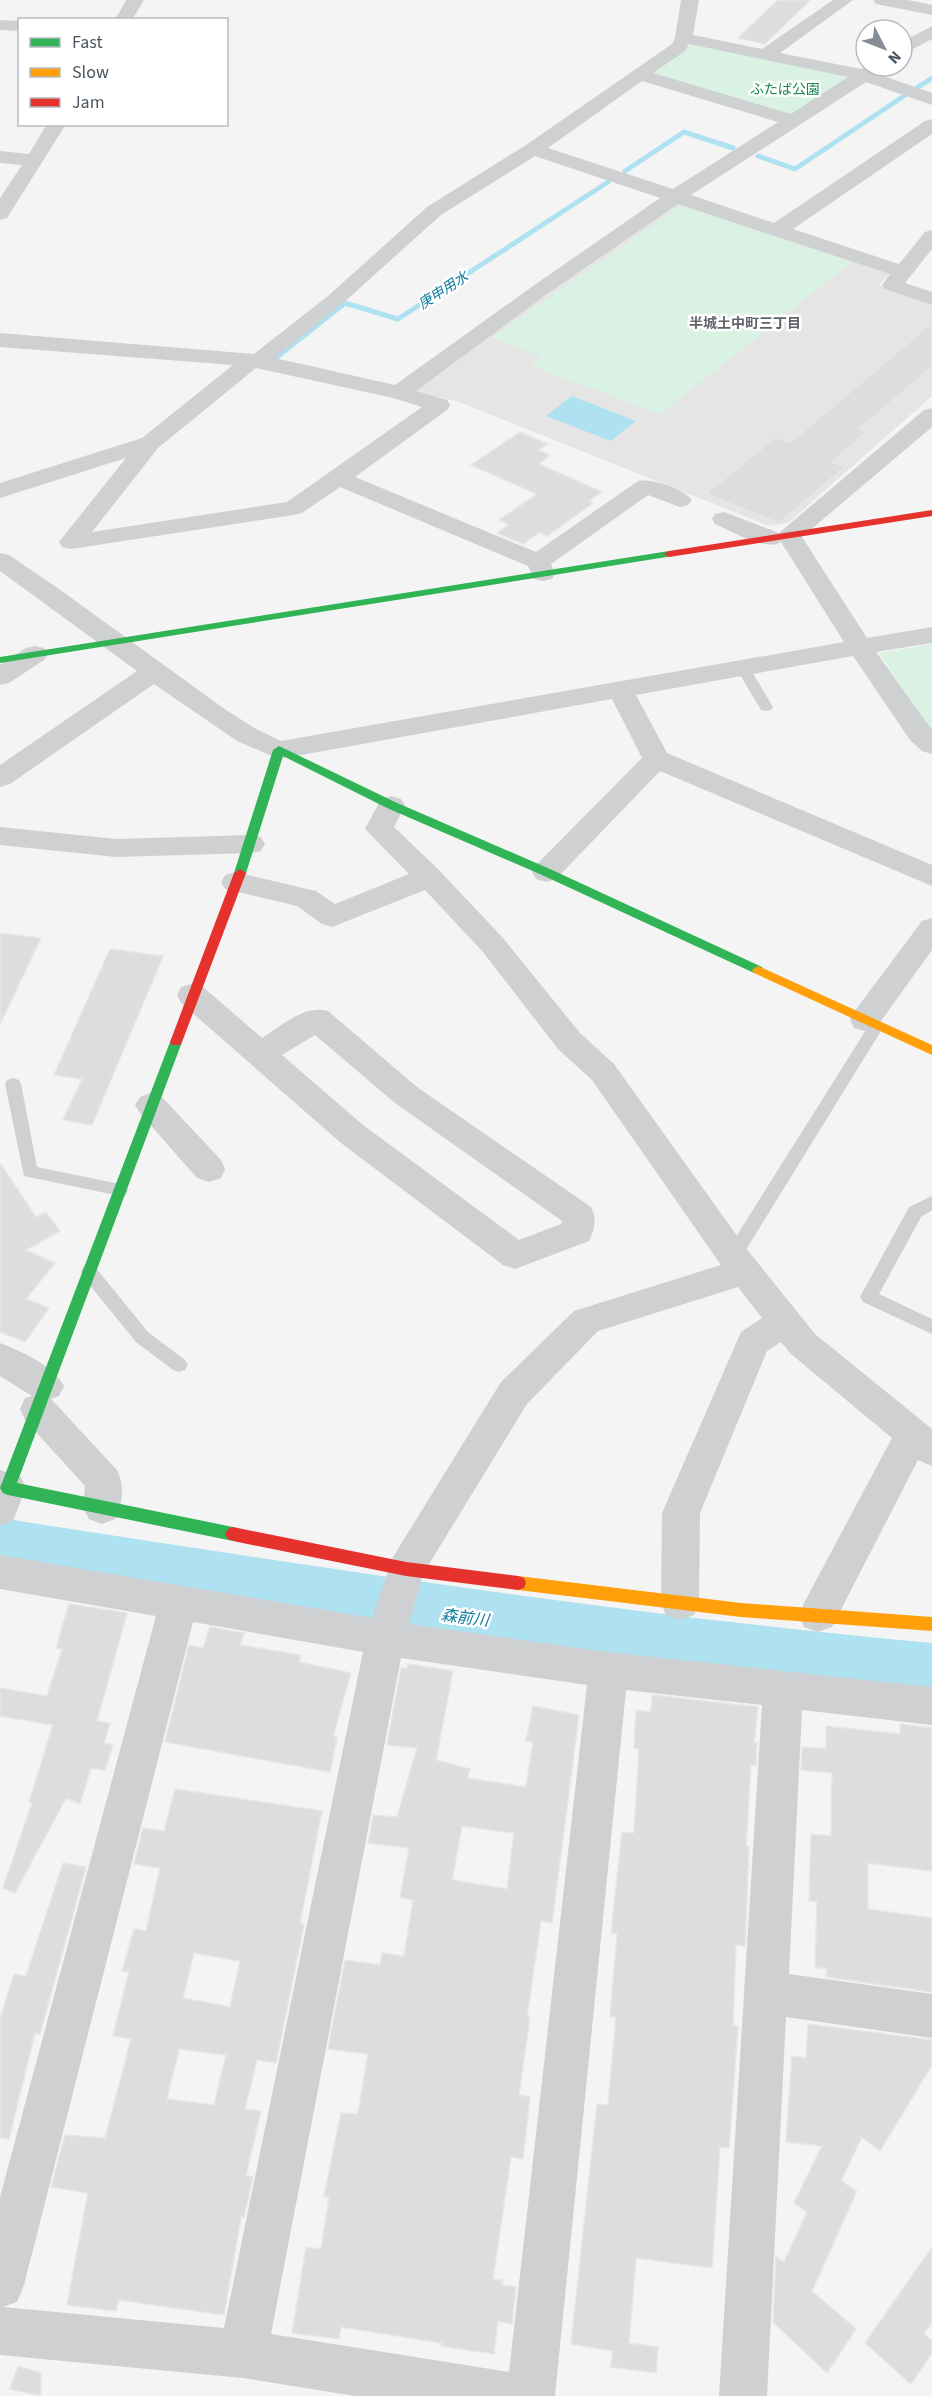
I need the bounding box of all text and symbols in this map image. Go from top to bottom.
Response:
legend [18,18,228,126]
north arrow [854,18,914,78]
text: Fast [72,30,103,55]
text: N [883,46,906,69]
text: Slow [72,60,109,85]
park label: ふたば公園 [750,80,820,100]
text: Jam [72,90,105,115]
water label: 庚申用水 [415,266,474,314]
district label: 半城土中町三丁目 [689,314,801,334]
water label: 森前川 [440,1604,492,1632]

